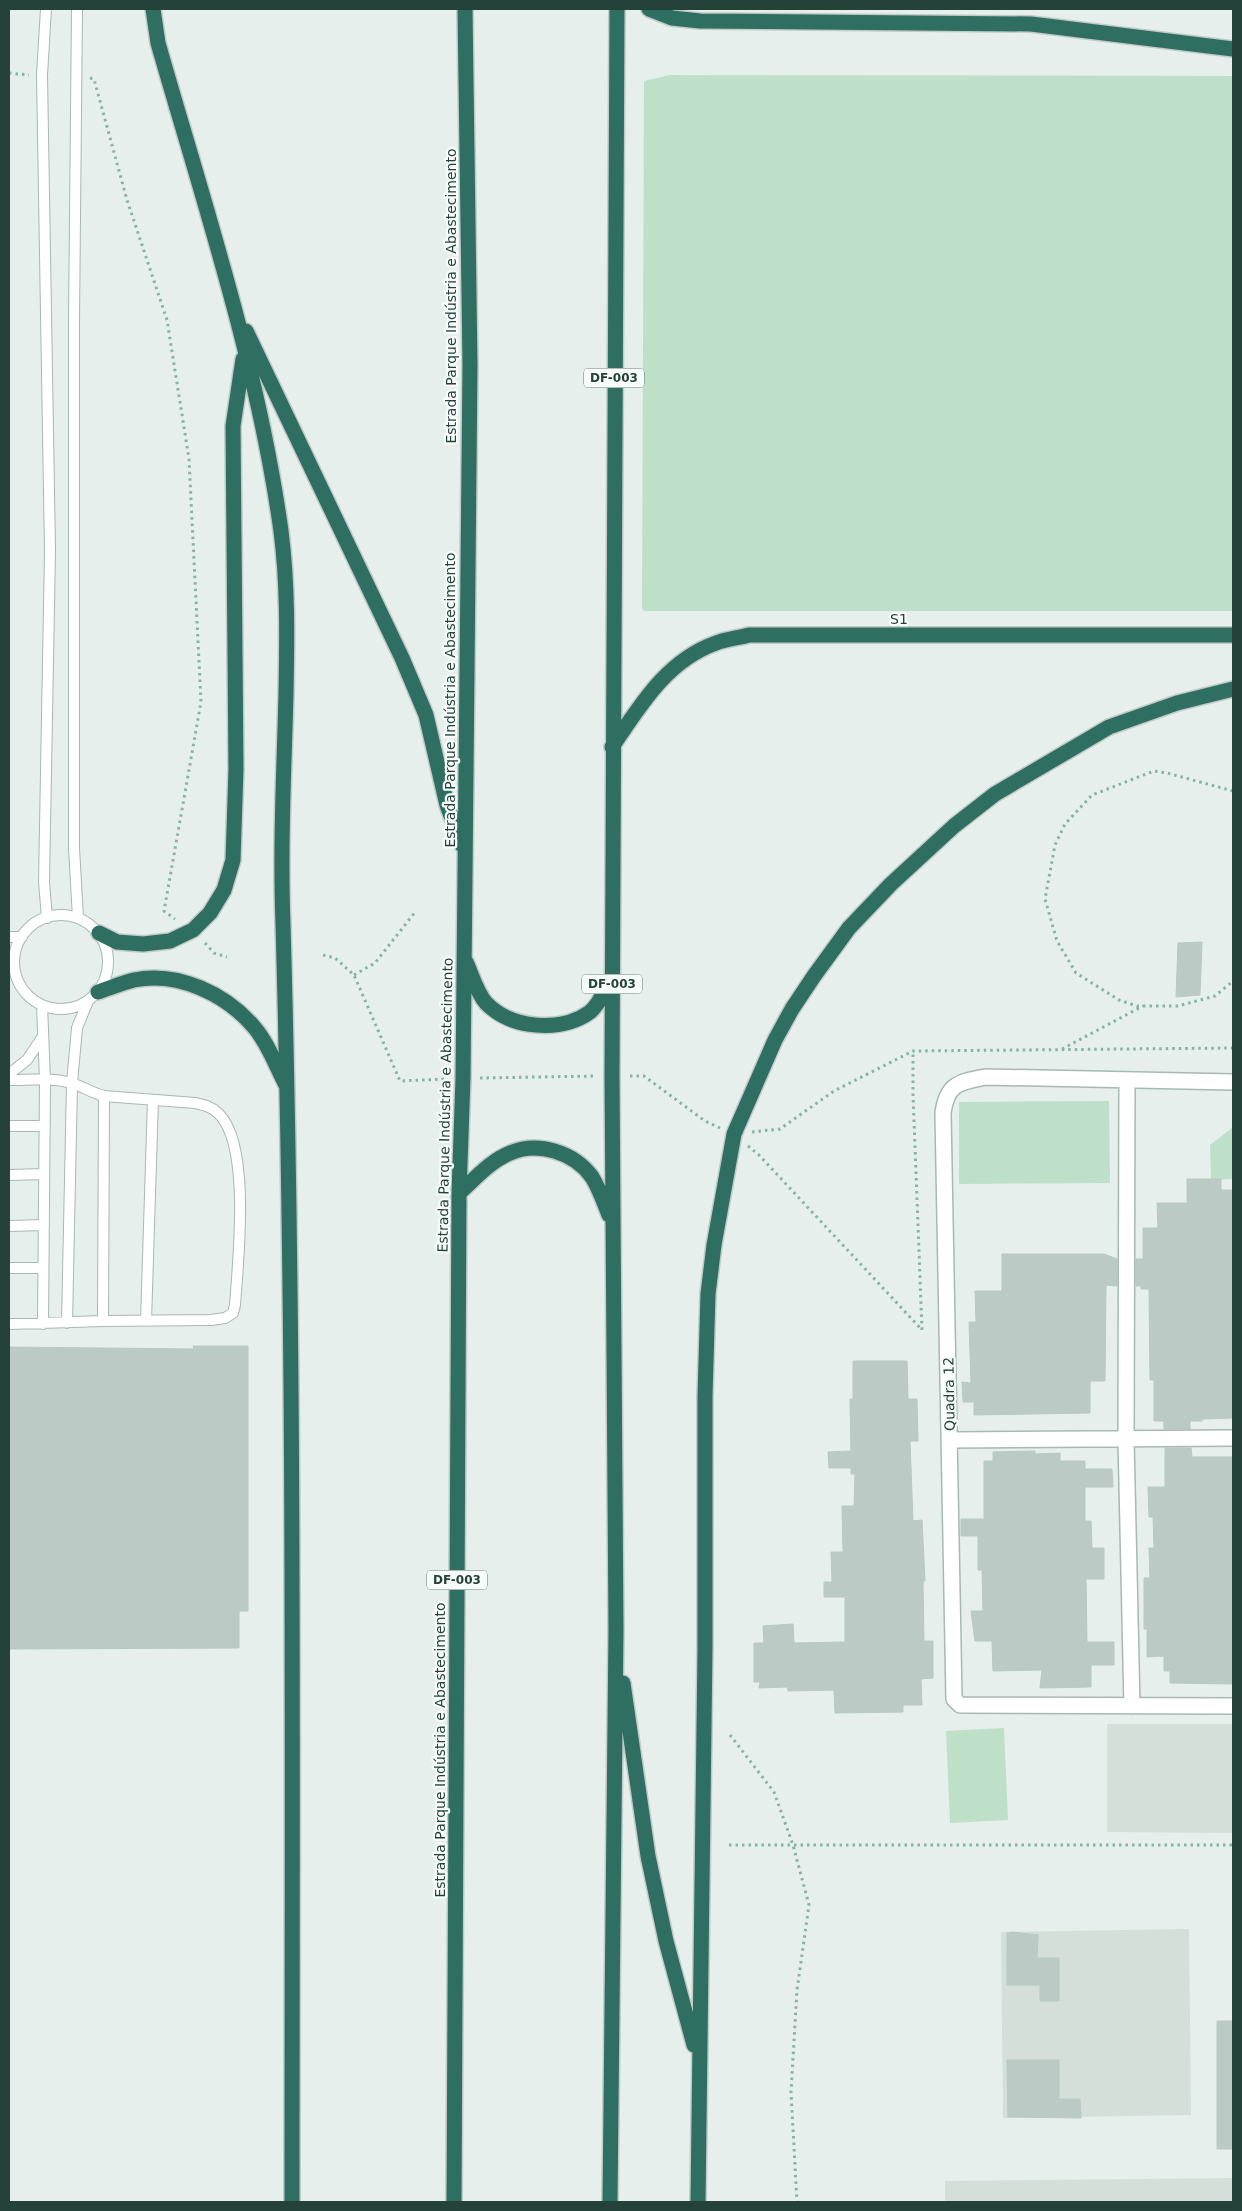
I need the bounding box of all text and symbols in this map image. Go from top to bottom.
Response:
street label: Estrada Parque Indústria e Abastecimento [443,148,459,444]
road number: DF-003 [584,368,644,388]
street label: Estrada Parque Indústria e Abastecimento [442,552,458,848]
street label: S1 [890,611,908,627]
street label: Estrada Parque Indústria e Abastecimento [434,957,456,1253]
road number: DF-003 [582,974,642,994]
street label: Quadra 12 [940,1357,958,1431]
road number: DF-003 [427,1570,487,1590]
street label: Estrada Parque Indústria e Abastecimento [432,1602,448,1898]

